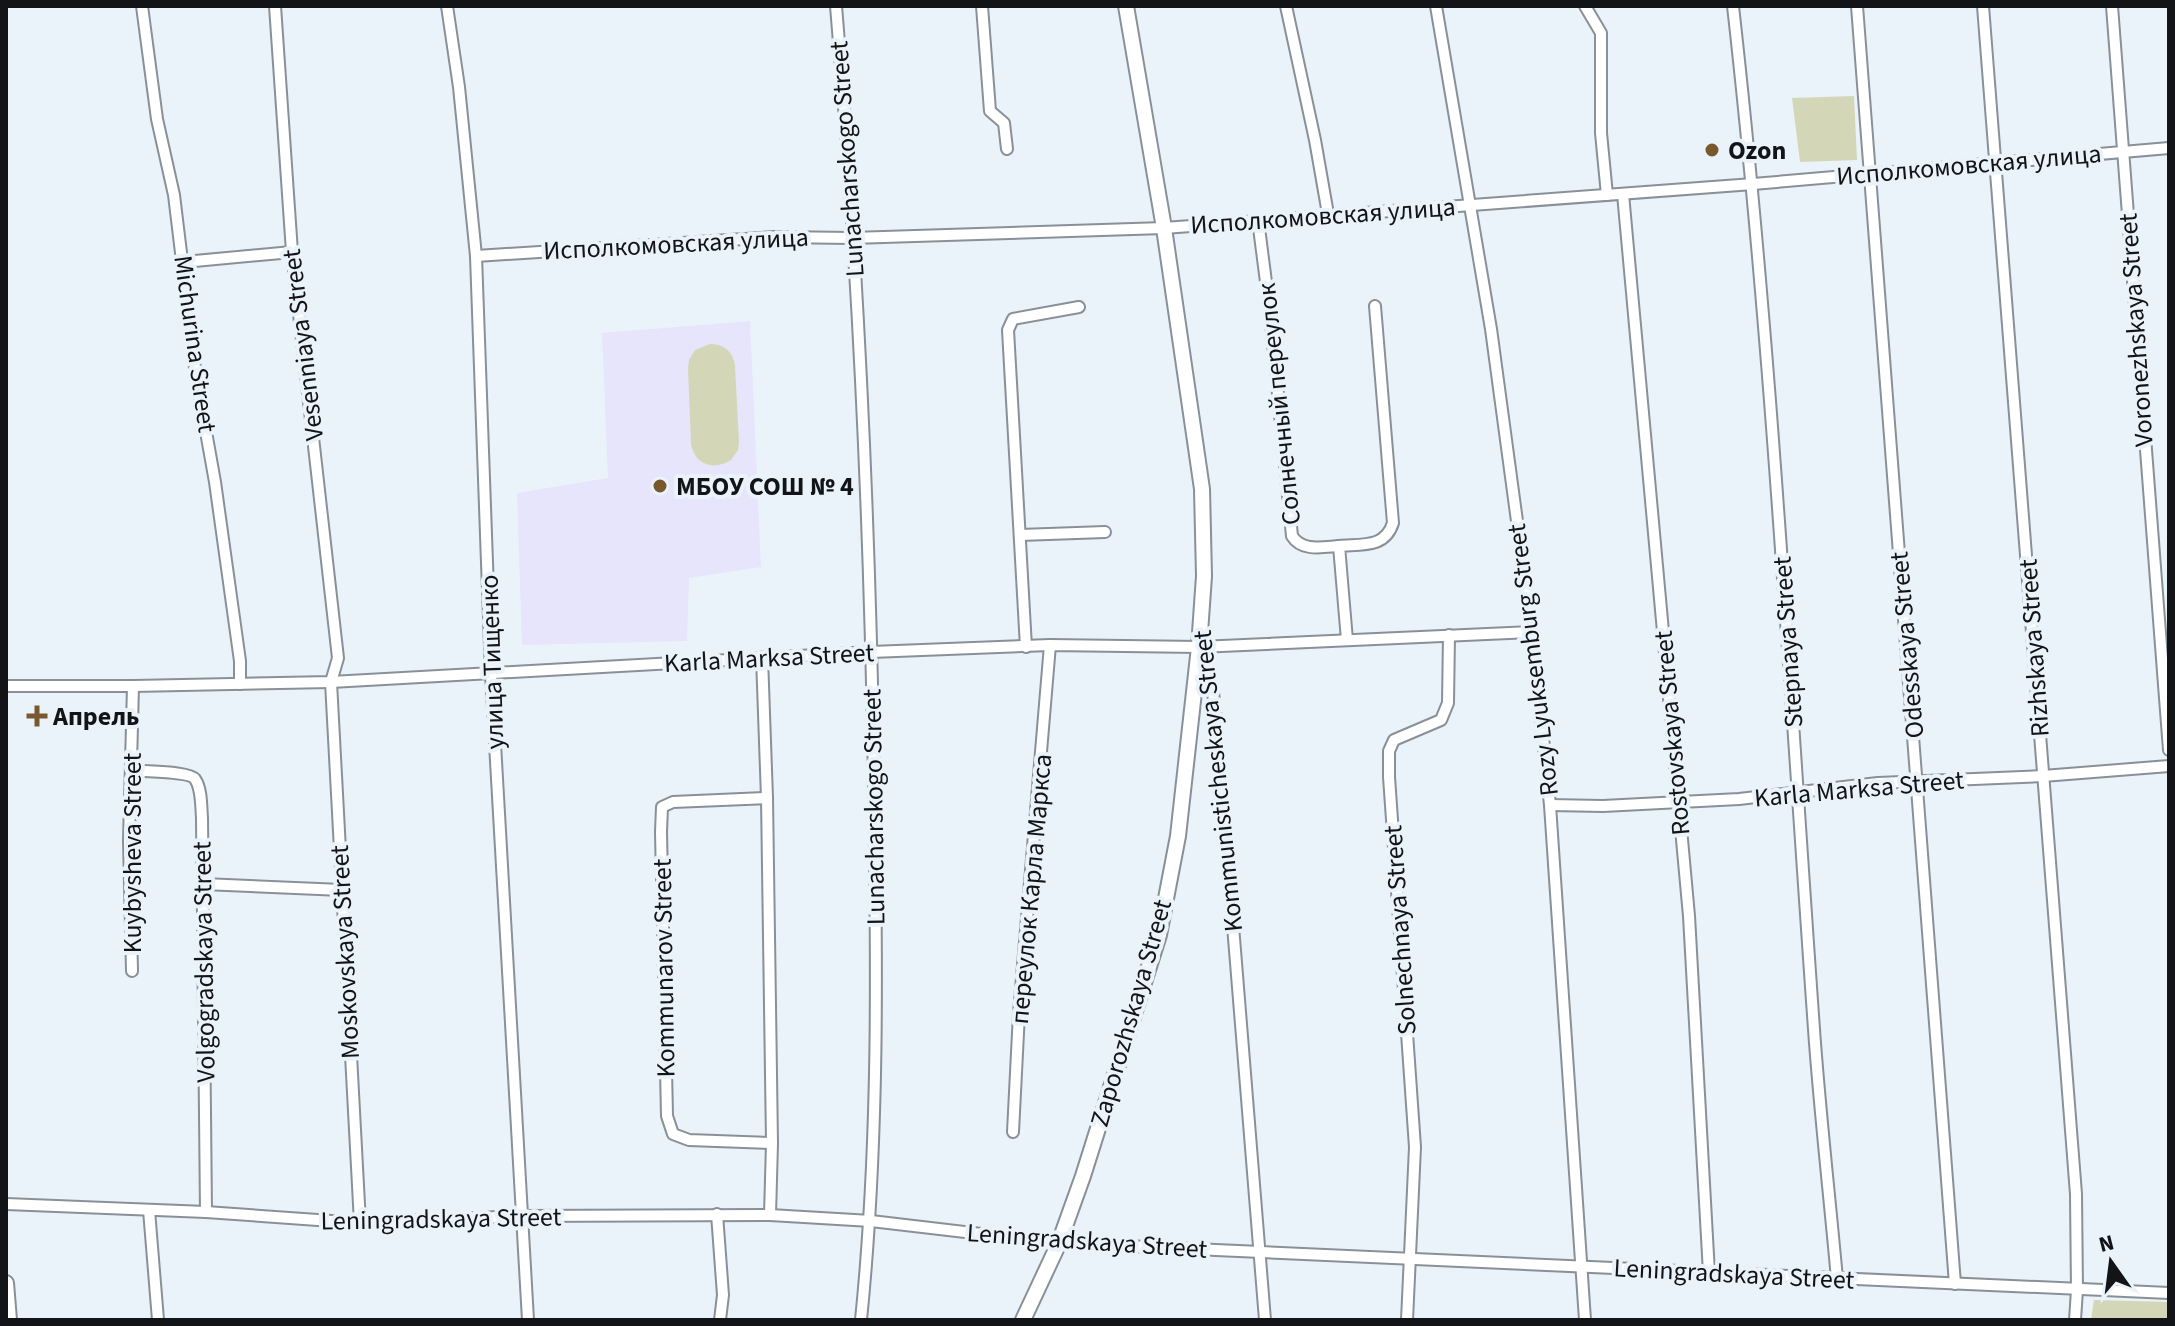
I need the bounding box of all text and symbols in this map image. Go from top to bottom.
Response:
street label: Lunacharskogo Street [820,40,874,278]
place label: Ozon [1728,132,1786,169]
street label: Исполкомовская улица [1835,135,2103,195]
marker: Ozon [1703,141,1721,159]
street label: Исполкомовская улица [1189,188,1457,244]
street label: Voronezhskaya Street [2109,212,2163,448]
street label: Исполкомовская улица [542,219,810,269]
street label: Vesenniaya Street [273,247,333,443]
street label: Michurina Street [164,253,226,435]
street label: Солнечный переулок [1248,281,1310,527]
place label: МБОУ СОШ № 4 [676,468,854,505]
marker: МБОУ СОШ № 4 [651,477,669,495]
street label: Rozy Lyuksemburg Street [1498,522,1568,798]
street label: Odesskaya Street [1880,550,1934,740]
street label: Stepnaya Street [1764,555,1812,729]
street label: Rizhskaya Street [2009,558,2059,738]
street label: улица Тищенко [470,574,514,750]
street label: Kommunisticheskaya Street [1184,628,1252,934]
street label: Rostovskaya Street [1645,629,1699,837]
street label: Karla Marksa Street [663,634,875,682]
street label: Lunacharskogo Street [853,688,895,926]
place label: Апрель [52,698,140,735]
marker: Апрель [28,707,46,725]
street label: переулок Карла Маркса [1001,752,1061,1026]
street label: Kuybysheva Street [114,753,151,953]
street label: Karla Marksa Street [1753,761,1966,817]
street label: Solnechnaya Street [1374,824,1426,1036]
street label: Volgogradskaya Street [183,841,225,1083]
street label: Moskovskaya Street [321,844,369,1060]
street label: Kommunarov Street [644,858,684,1078]
street label: Zaporozhskaya Street [1081,895,1181,1131]
street label: Leningradskaya Street [320,1198,562,1240]
street label: Leningradskaya Street [966,1214,1209,1268]
north arrow [2071,1222,2151,1302]
text: N [2095,1226,2117,1261]
street label: Leningradskaya Street [1613,1249,1855,1299]

